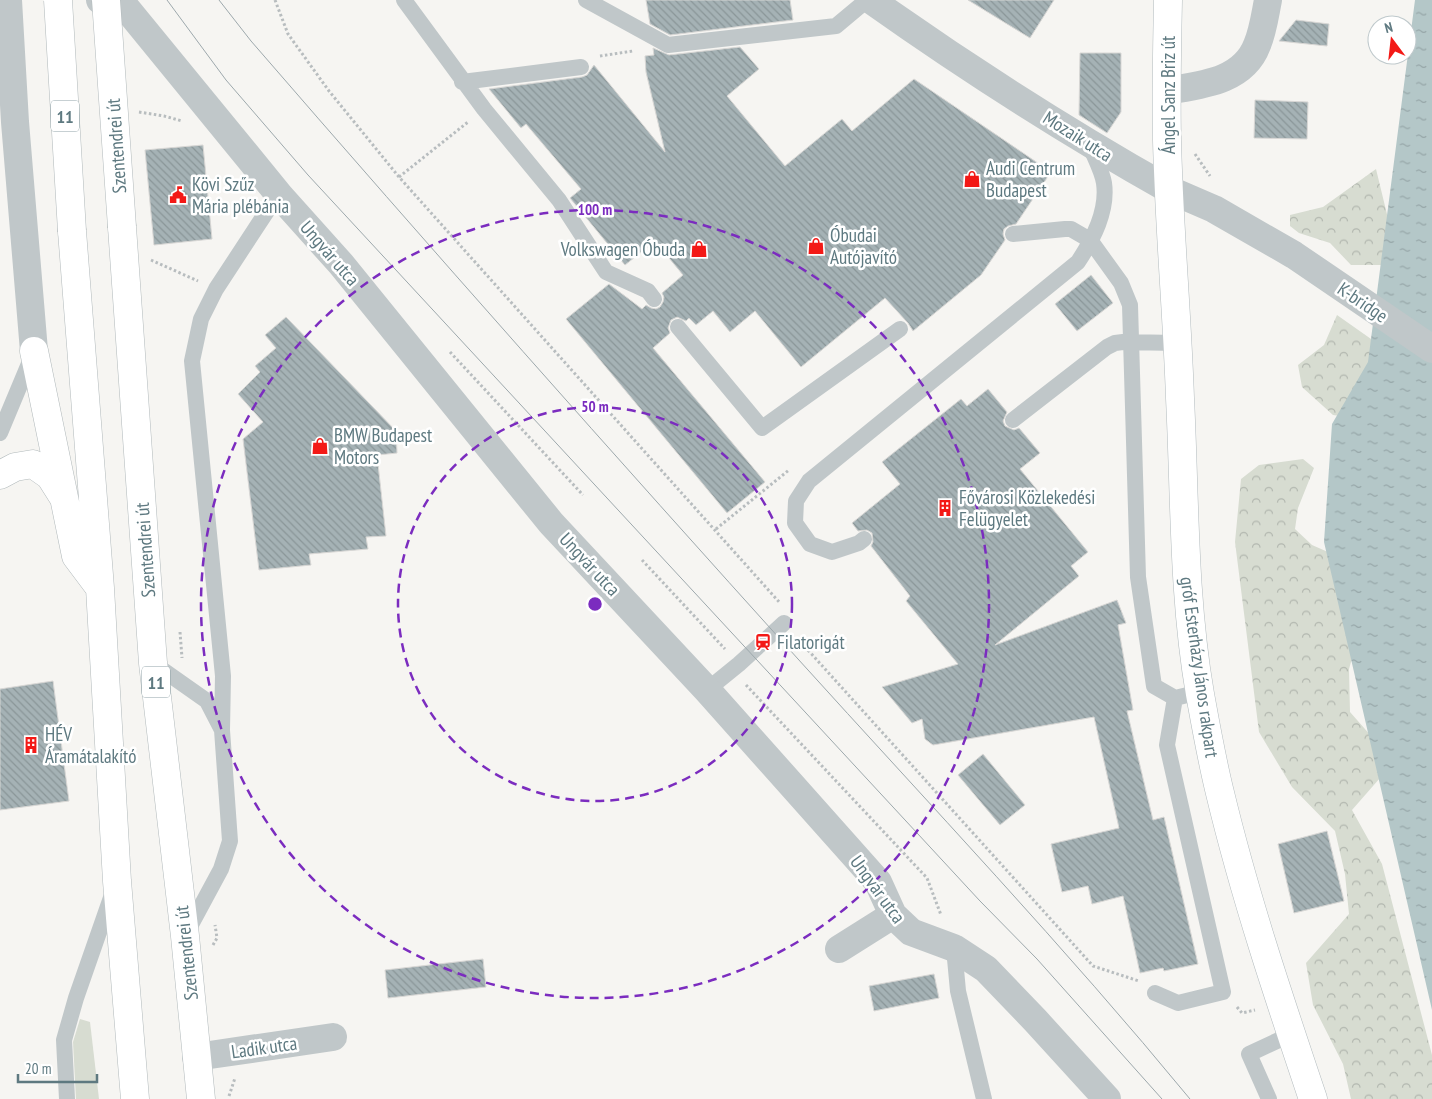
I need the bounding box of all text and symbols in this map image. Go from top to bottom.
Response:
north arrow [1367,15,1417,65]
text: N [1383,18,1395,37]
street label: Ángel Sanz Briz út [1156,35,1180,154]
street label: Szentendrei út [101,97,131,194]
road number: 11 [51,100,79,132]
street label: Mozaik utca [1039,105,1117,167]
place label: Audi Centrum Budapest [986,156,1075,202]
shop icon: Audi Centrum Budapest [962,169,982,189]
place label: Kövi Szűz Mária plébánia [192,172,289,218]
public building icon: Kövi Szűz Mária plébánia [168,185,188,205]
text: 100 m [578,200,612,219]
street label: Ungvár utca [295,216,365,290]
place label: Óbudai Autójavító [830,223,897,269]
shop icon: Óbudai Autójavító [806,236,826,256]
place label: Volkswagen Óbuda [560,237,685,261]
shop icon: Volkswagen Óbuda [689,239,709,259]
street label: K-bridge [1333,277,1393,328]
text: 50 m [581,397,609,416]
place label: BMW Budapest Motors [334,423,433,469]
shop icon: BMW Budapest Motors [310,436,330,456]
place label: Fővárosi Közlekedési Felügyelet [959,485,1095,531]
building icon: Fővárosi Közlekedési Felügyelet [935,498,955,518]
street label: Szentendrei út [130,501,160,598]
street label: Ungvár utca [555,527,625,601]
street label: gróf Esterházy János rakpart [1175,575,1225,760]
centre of rings [586,595,604,613]
place label: Filatorigát [777,630,845,654]
station icon: Filatorigát [753,632,773,652]
road number: 11 [142,666,170,698]
place label: HÉV Áramátalakító [45,722,136,768]
building icon: HÉV Áramátalakító [21,735,41,755]
street label: Ungvár utca [845,850,911,928]
street label: Szentendrei út [169,904,203,1002]
street label: Ladik utca [230,1031,298,1063]
scale bar [18,1052,96,1084]
text: 20 m [25,1059,51,1078]

